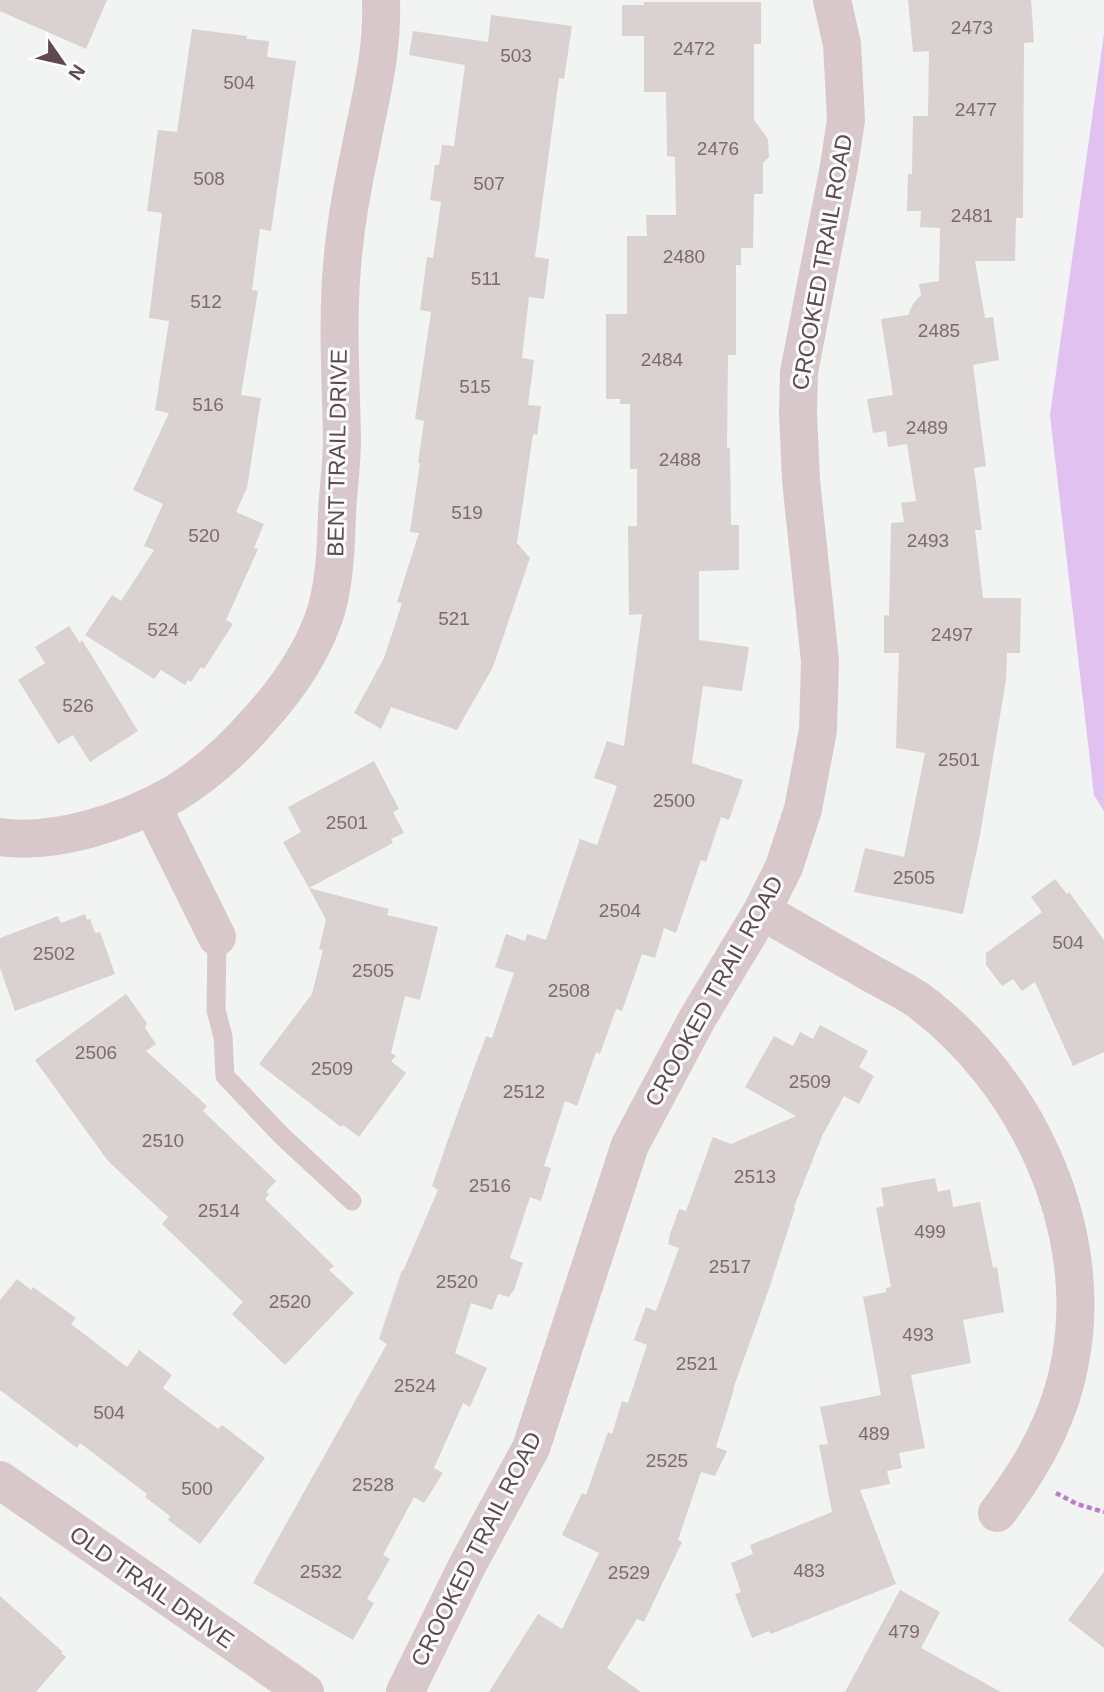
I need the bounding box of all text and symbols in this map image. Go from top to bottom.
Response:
house number: 2473 [951,17,993,38]
north arrow [28,28,98,98]
house number: 2472 [673,38,715,59]
house number: 503 [500,45,532,66]
text: N [64,61,89,84]
house number: 504 [223,72,255,93]
house number: 2477 [955,99,997,120]
street label: CROOKED TRAIL ROAD [787,132,857,392]
house number: 2476 [697,138,739,159]
house number: 508 [193,168,225,189]
house number: 507 [473,173,505,194]
house number: 2481 [951,205,993,226]
house number: 2480 [663,246,705,267]
house number: 511 [471,268,501,289]
house number: 512 [190,291,222,312]
house number: 2485 [918,320,960,341]
street label: BENT TRAIL DRIVE [322,349,352,557]
house number: 2484 [641,349,684,370]
house number: 515 [459,376,491,397]
house number: 516 [192,394,224,415]
house number: 2489 [906,417,948,438]
house number: 2488 [659,449,701,470]
house number: 519 [451,502,483,523]
house number: 520 [188,525,220,546]
house number: 2493 [907,530,949,551]
house number: 521 [438,608,470,629]
house number: 524 [147,619,179,640]
house number: 2497 [931,624,973,645]
house number: 526 [62,695,94,716]
house number: 2501 [938,749,980,770]
house number: 2500 [653,790,695,811]
house number: 2501 [326,812,368,833]
house number: 2505 [893,867,935,888]
street label: CROOKED TRAIL ROAD [640,871,788,1111]
house number: 2504 [599,900,642,921]
house number: 504 [1052,932,1084,953]
house number: 2502 [33,943,75,964]
house number: 2505 [352,960,394,981]
house number: 2508 [548,980,590,1001]
house number: 2506 [75,1042,117,1063]
house number: 2509 [311,1058,353,1079]
house number: 2509 [789,1071,831,1092]
house number: 2512 [503,1081,545,1102]
house number: 2510 [142,1130,184,1151]
house number: 2513 [734,1166,776,1187]
house number: 2516 [469,1175,511,1196]
house number: 2514 [198,1200,241,1221]
house number: 499 [914,1221,946,1242]
house number: 2517 [709,1256,751,1277]
house number: 2520 [436,1271,478,1292]
house number: 2520 [269,1291,311,1312]
house number: 493 [902,1324,934,1345]
house number: 2521 [676,1353,718,1374]
house number: 2524 [394,1375,437,1396]
house number: 504 [93,1402,125,1423]
house number: 489 [858,1423,890,1444]
street label: CROOKED TRAIL ROAD [406,1428,546,1670]
house number: 2525 [646,1450,688,1471]
house number: 2528 [352,1474,394,1495]
house number: 500 [181,1478,213,1499]
street label: OLD TRAIL DRIVE [65,1521,239,1653]
house number: 483 [793,1560,825,1581]
house number: 2532 [300,1561,342,1582]
house number: 2529 [608,1562,650,1583]
house number: 479 [888,1621,920,1642]

